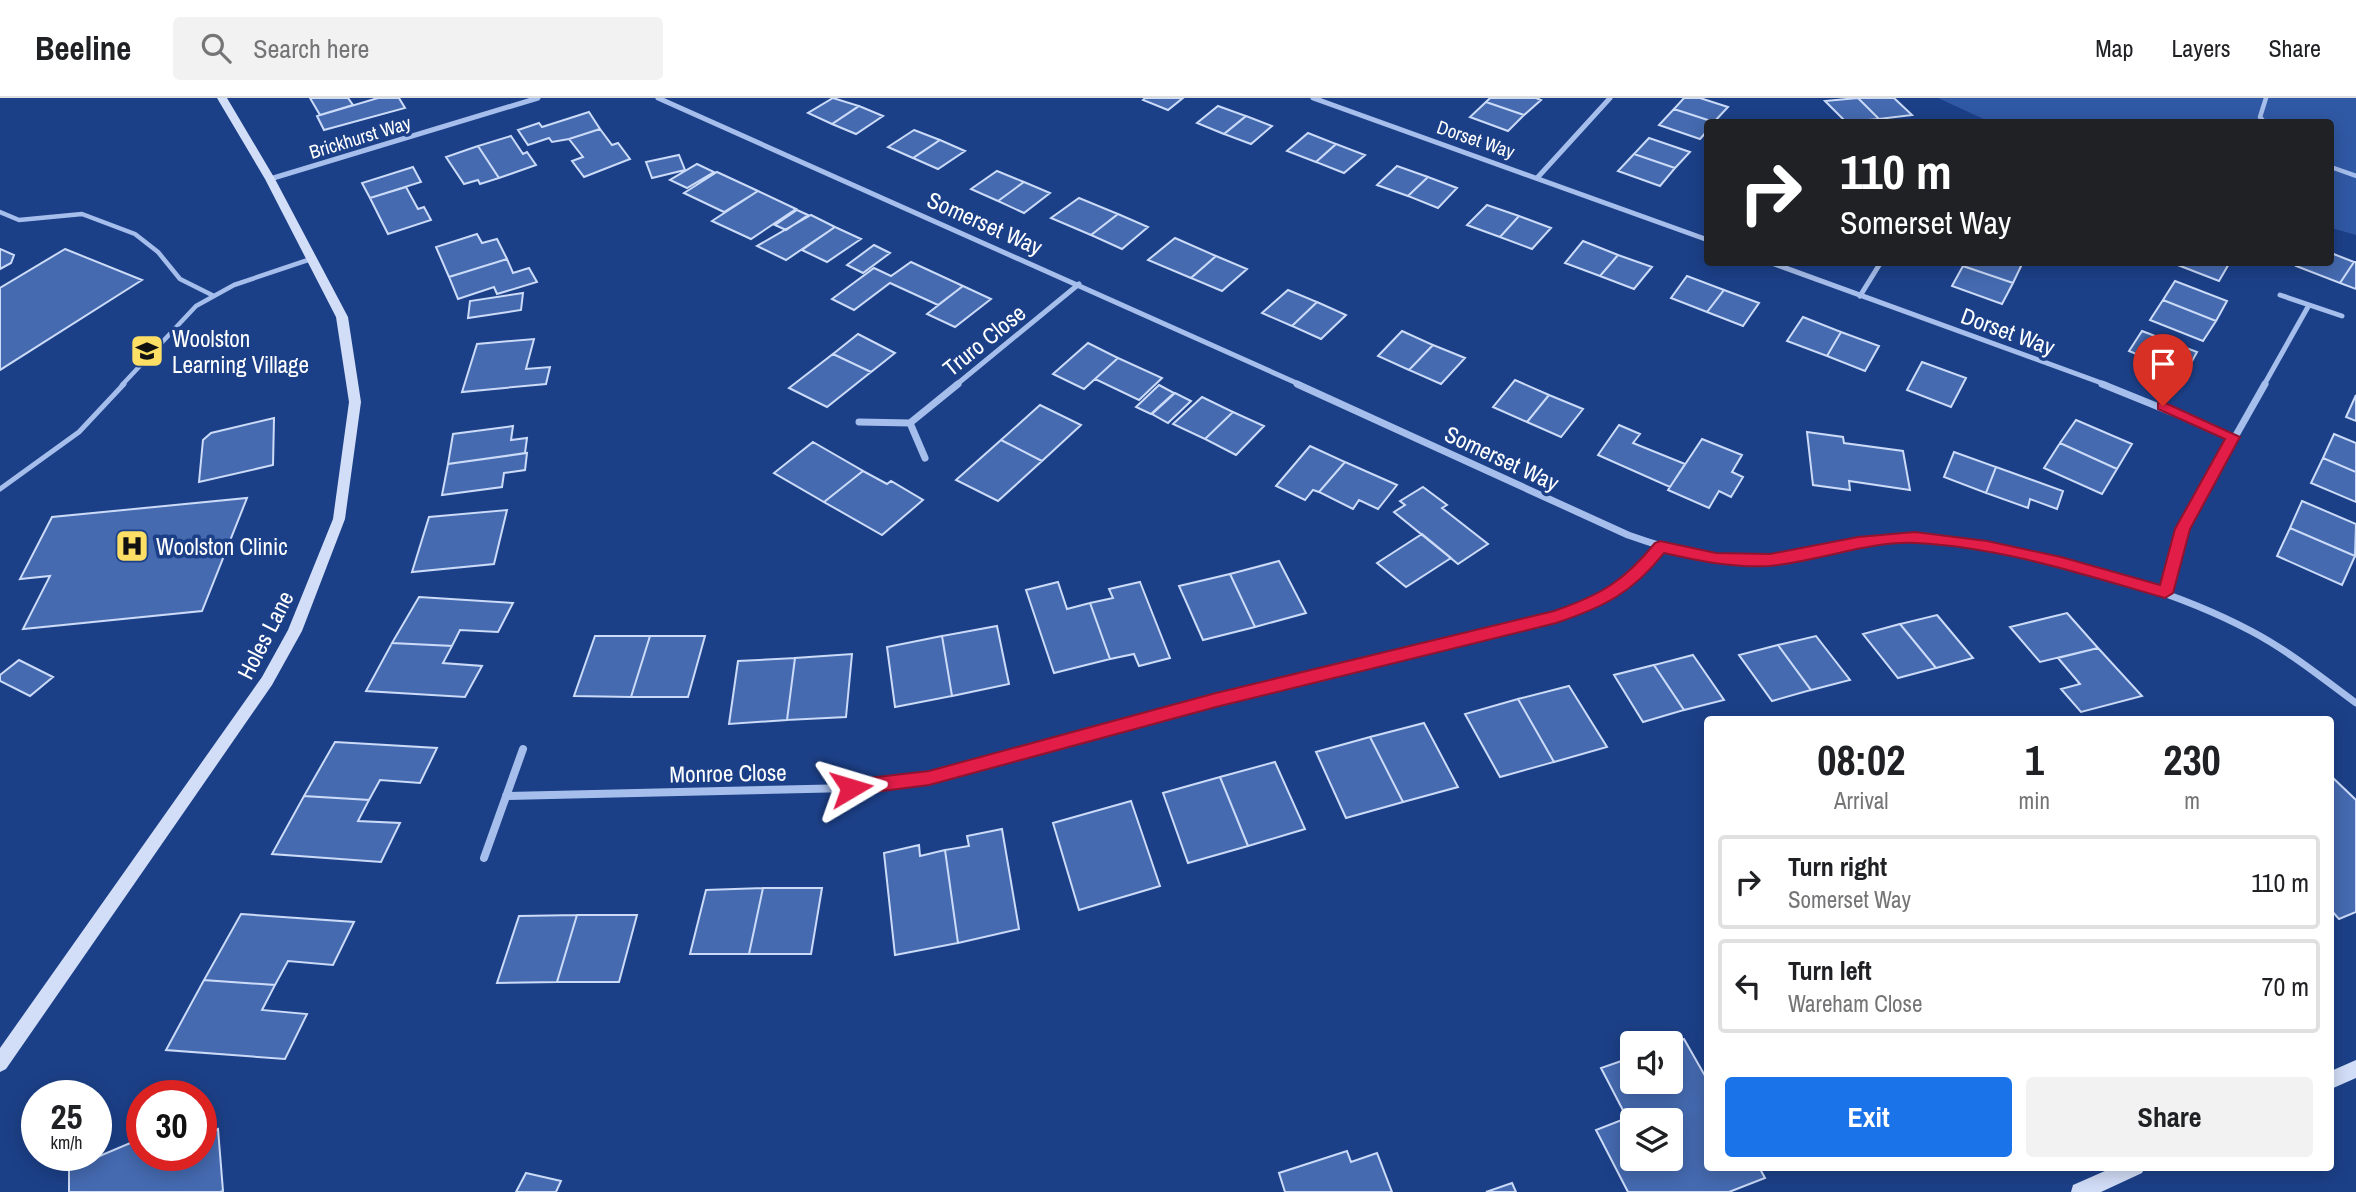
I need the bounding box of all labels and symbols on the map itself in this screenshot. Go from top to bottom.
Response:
street label: Brickhurst Way [306,109,414,165]
street label: Dorset Way [1434,114,1519,165]
street label: Somerset Way [923,184,1048,262]
street label: Truro Close [936,297,1032,383]
street label: Dorset Way [1957,300,2060,362]
place label: Woolston Learning Village [172,323,309,380]
school or university icon: Woolston Learning Village [128,332,166,370]
pin [2133,334,2193,406]
street label: Somerset Way [1440,418,1565,498]
hospital icon: Woolston Clinic [113,527,151,565]
place label: Woolston Clinic [156,531,288,562]
street label: Holes Lane [230,585,300,685]
position arrow [814,751,888,825]
street label: Monroe Close [669,756,787,790]
speed limit sign: 30 [126,1080,217,1171]

